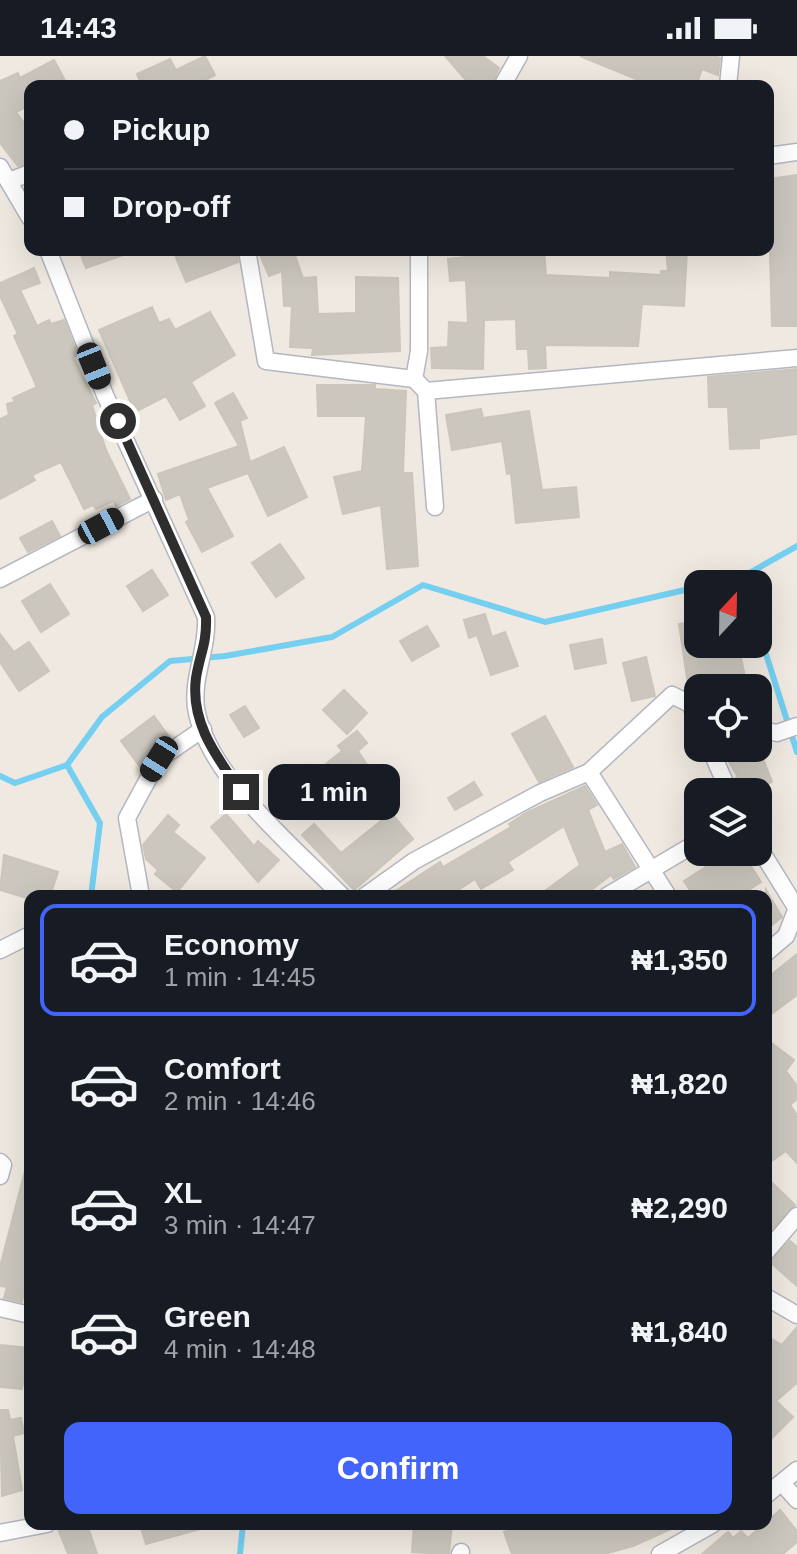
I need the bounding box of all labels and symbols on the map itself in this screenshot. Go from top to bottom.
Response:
car [74,339,114,393]
route start [100,403,136,439]
car [74,504,128,548]
north arrow [684,570,772,658]
car [136,732,182,786]
callout: 1 min [269,764,401,820]
route end [223,774,259,810]

